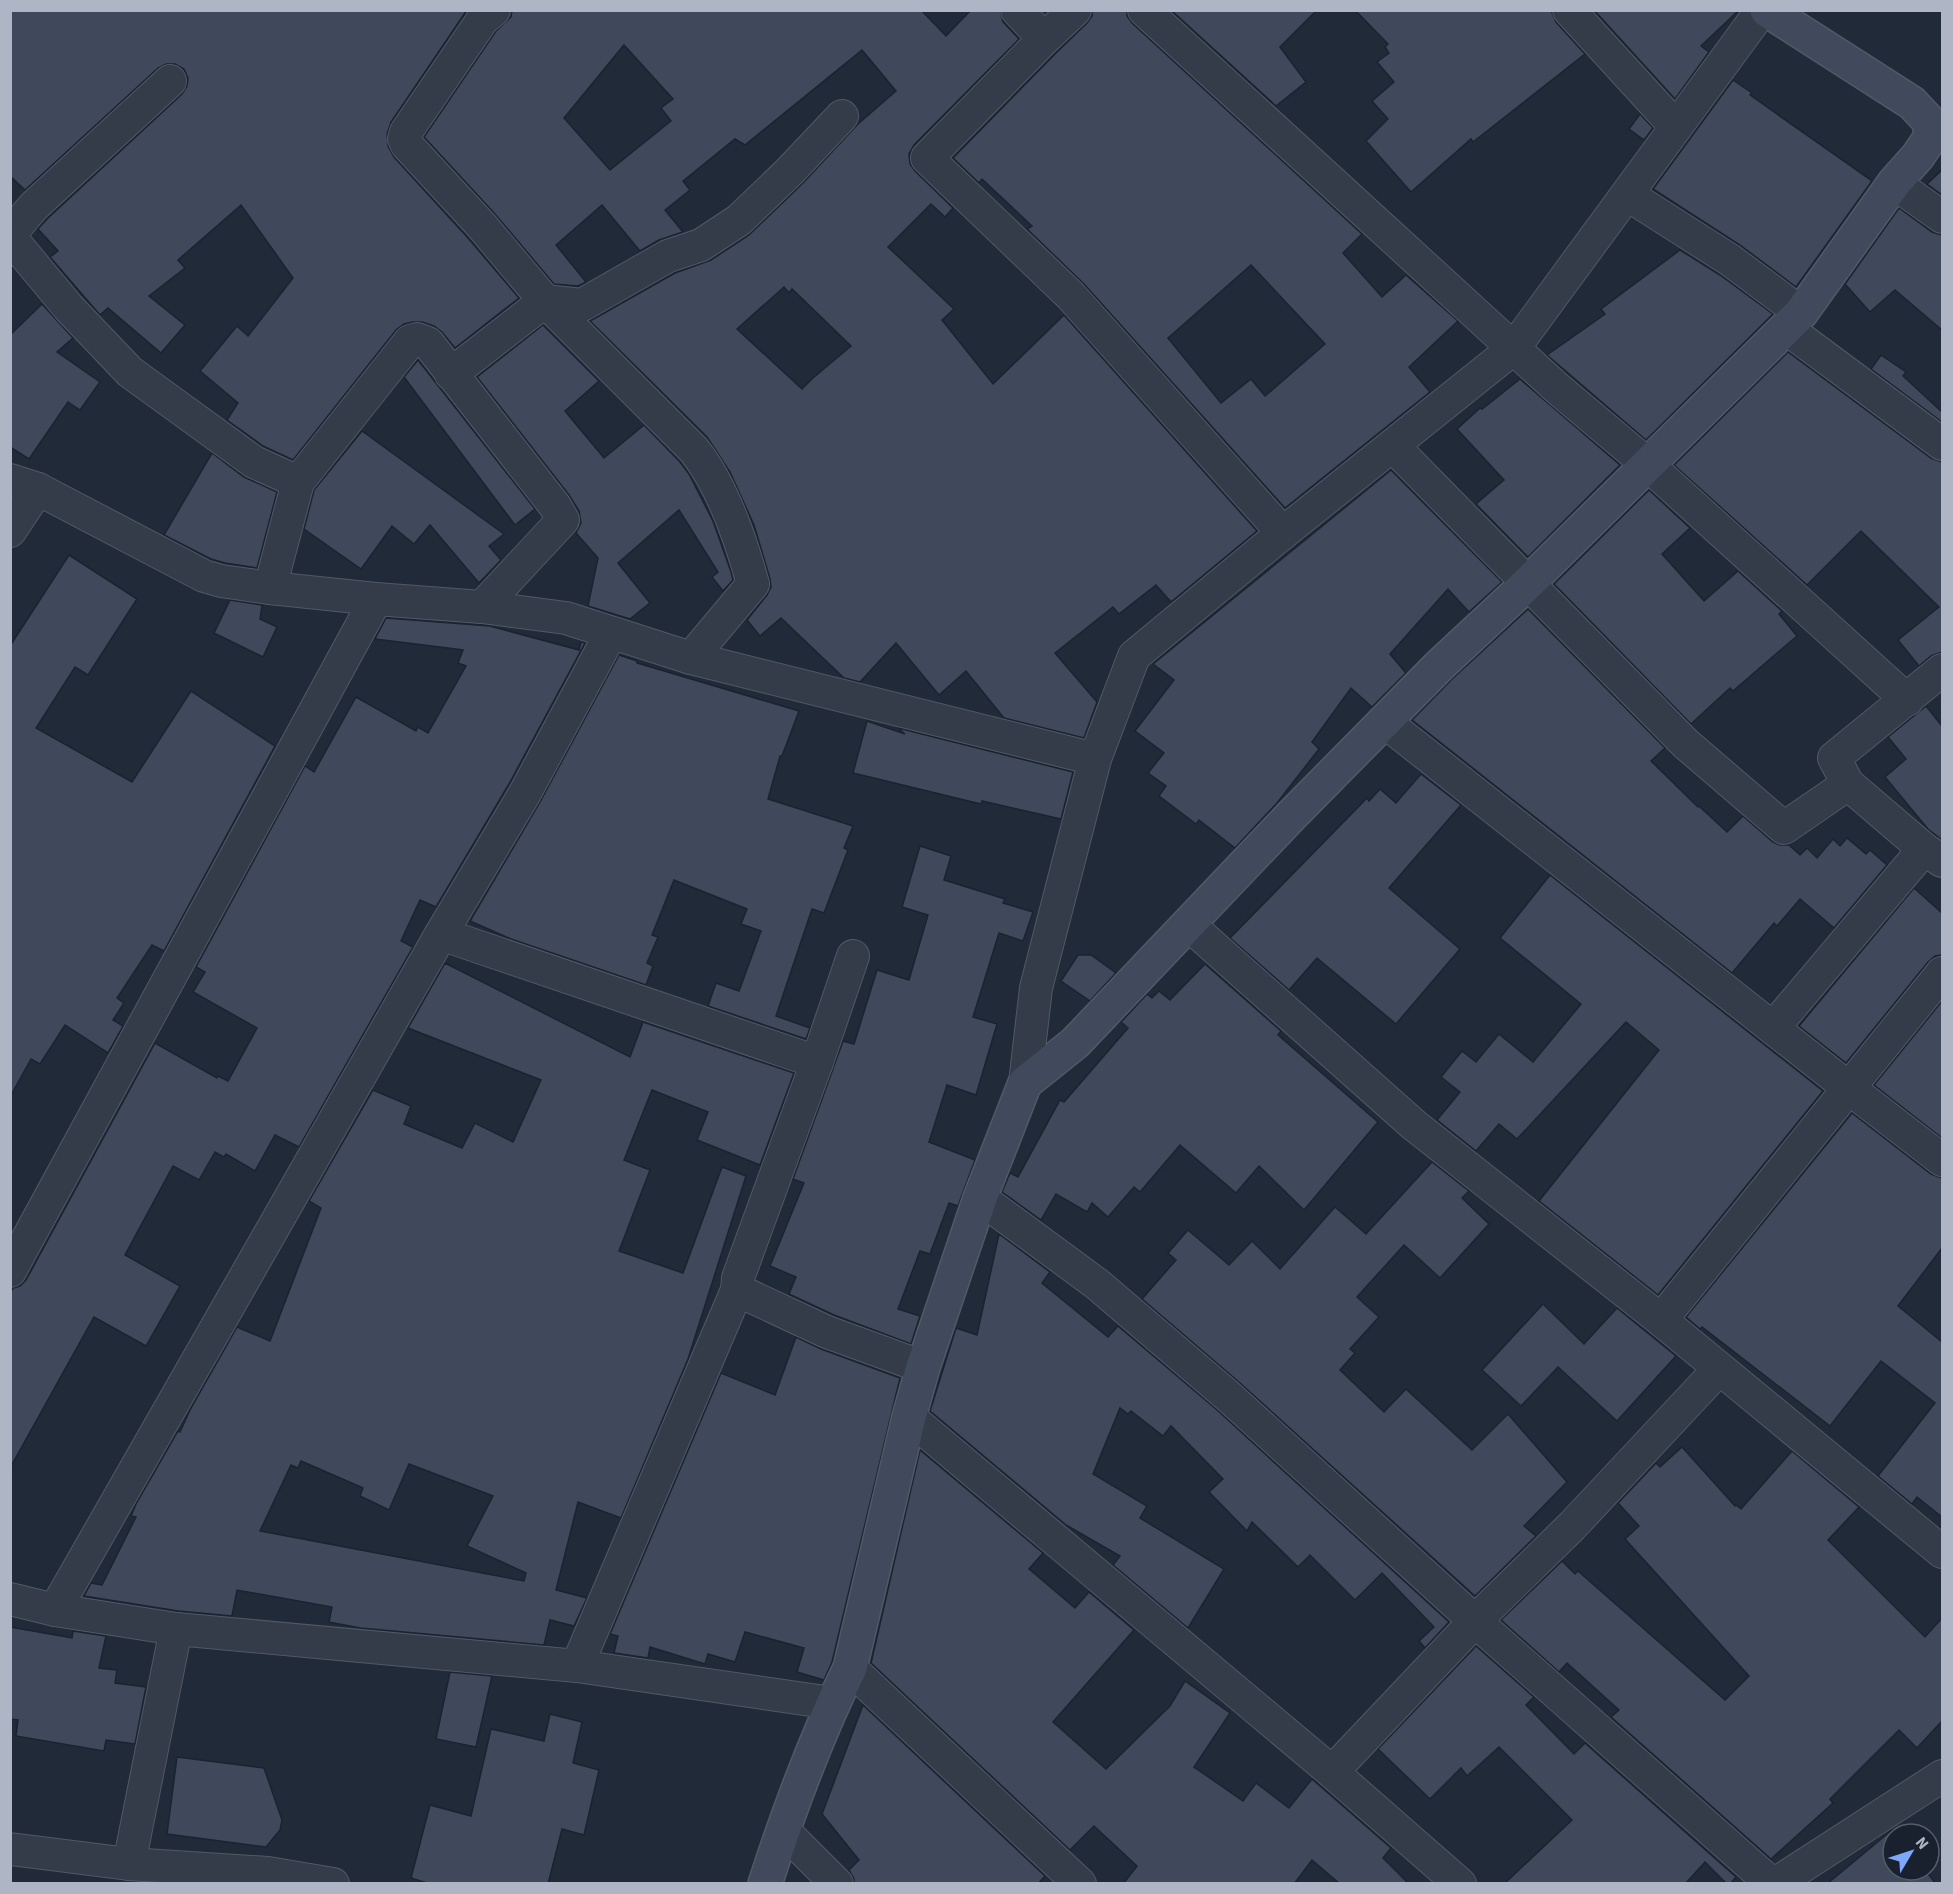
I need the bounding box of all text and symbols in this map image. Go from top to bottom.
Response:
north arrow [1881,1822,1941,1882]
text: N [1910,1832,1934,1854]

